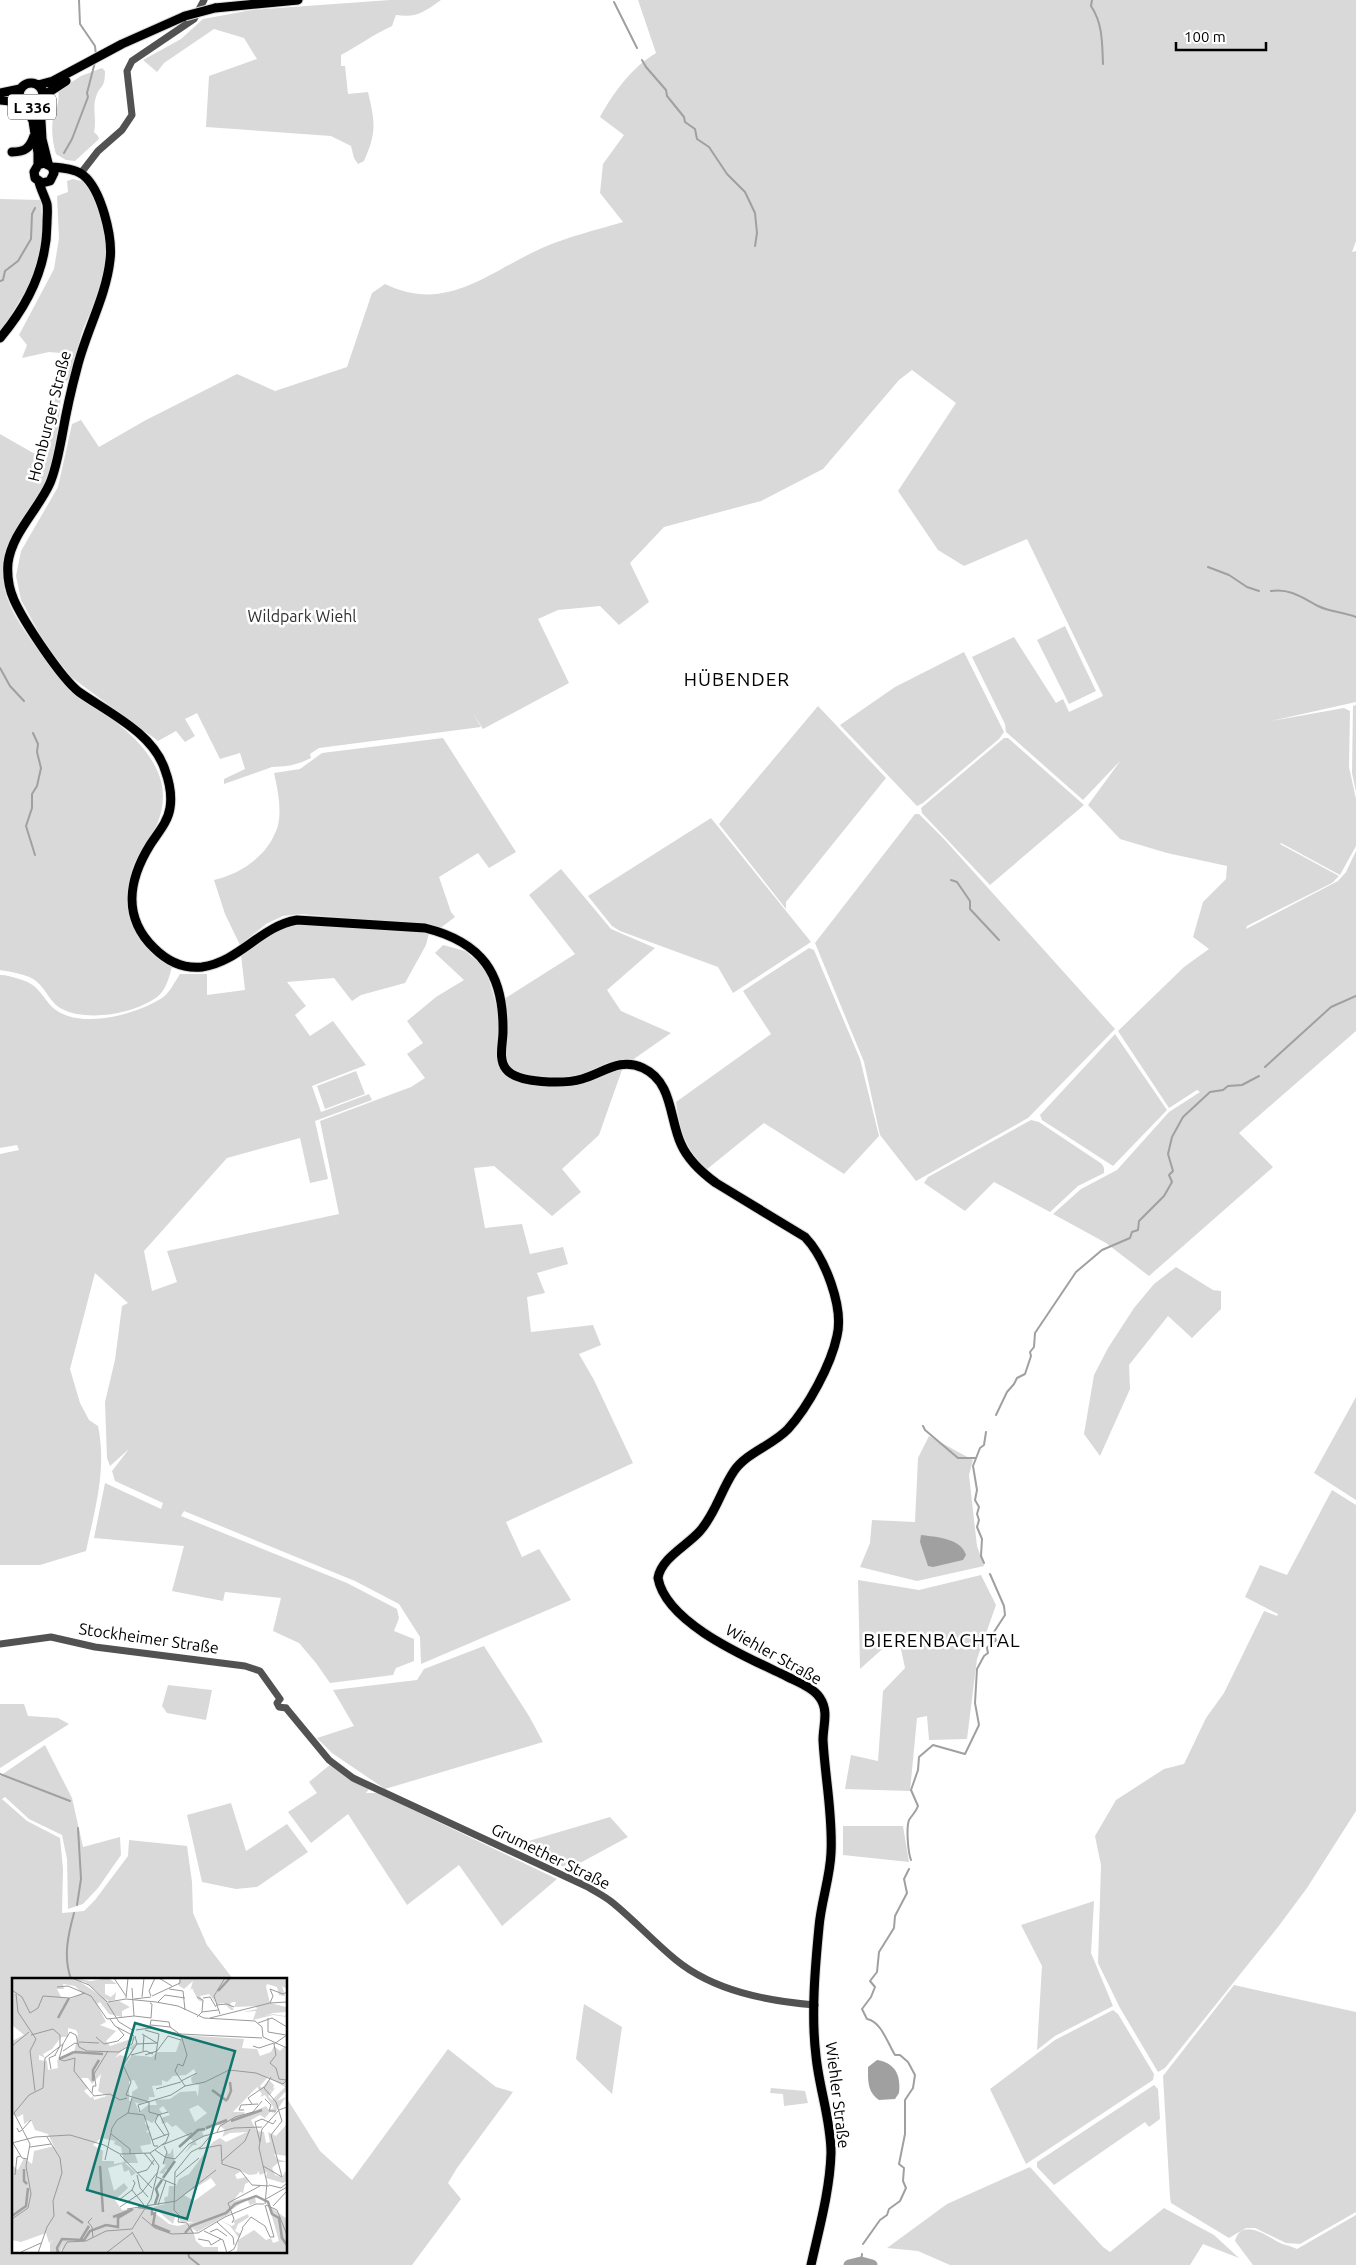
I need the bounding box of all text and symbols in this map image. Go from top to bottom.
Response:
scale bar [1176,20,1266,52]
text: 100 m [1184,28,1226,45]
road number: L 336 [8,94,56,120]
street label: Homburger Straße [24,349,74,483]
park label: Wildpark Wiehl [247,607,357,625]
district label: HÜBENDER [684,668,790,690]
street label: Stockheimer Straße [78,1619,220,1657]
street label: Wiehler Straße [723,1620,825,1688]
district label: BIERENBACHTAL [863,1629,1021,1651]
street label: Grumether Straße [489,1819,613,1893]
inset map [12,1978,288,2252]
street label: Wiehler Straße [823,2041,853,2149]

